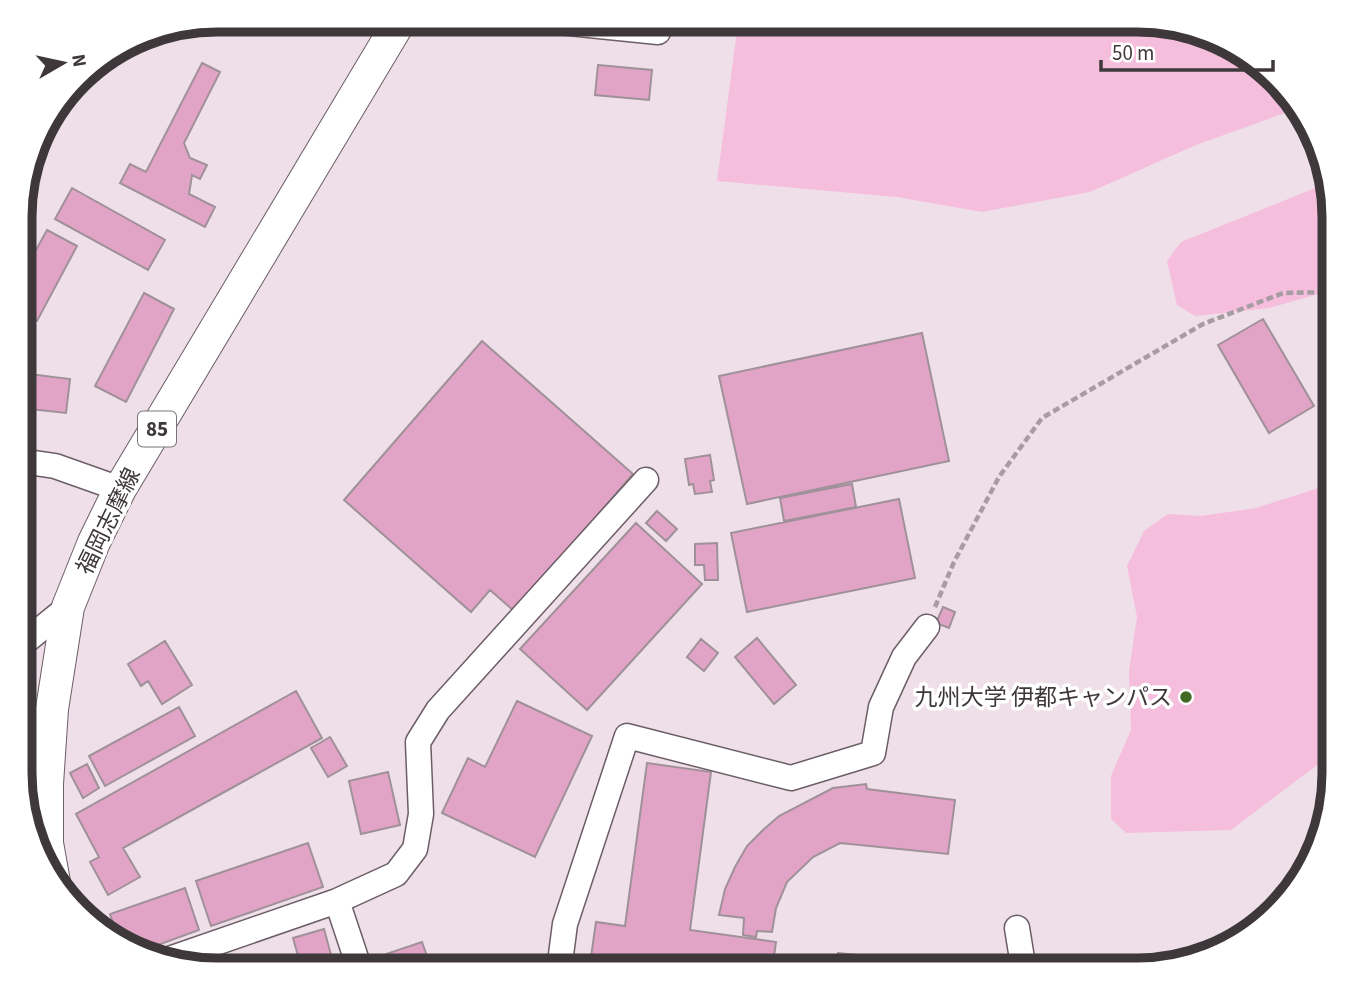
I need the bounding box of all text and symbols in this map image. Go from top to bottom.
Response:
north arrow [28,28,98,98]
scale bar [1101,28,1272,72]
text: 50 m [1112,38,1154,68]
text: N [64,52,93,69]
road number: 85 [138,412,176,446]
street label: 福岡志摩線 [68,462,148,580]
place label: 九州大学 伊都キャンパス [914,681,1172,714]
marker: 九州大学 伊都キャンパス [1178,689,1194,705]

